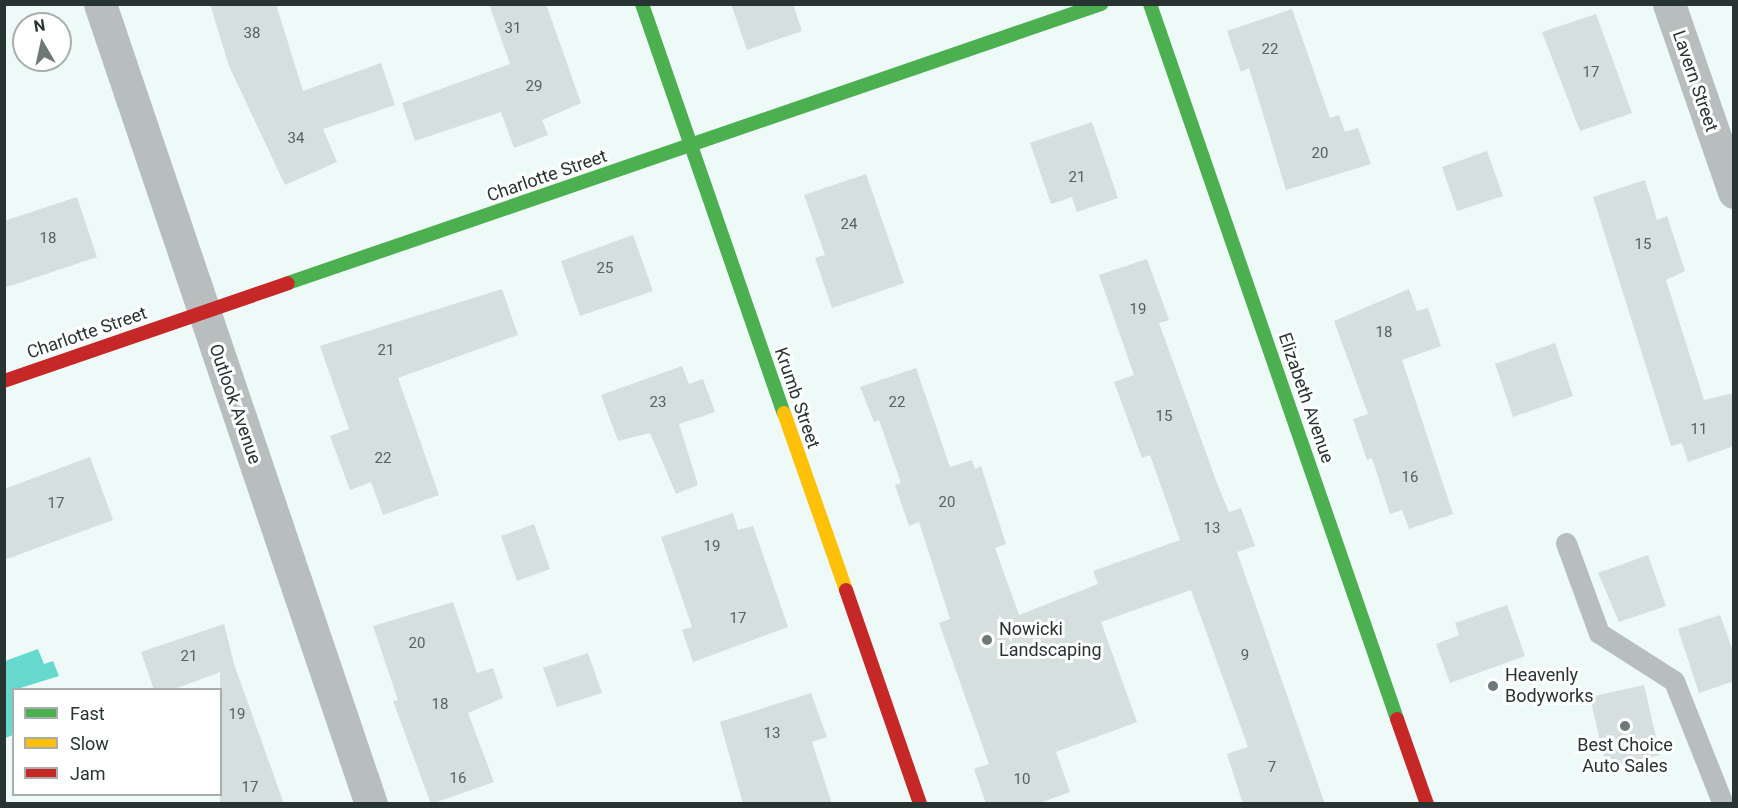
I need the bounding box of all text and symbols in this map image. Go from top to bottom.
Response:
north arrow [12,12,72,72]
text: N [32,15,46,36]
house number: 31 [505,20,521,38]
house number: 38 [244,25,260,43]
street label: Lavern Street [1668,28,1722,134]
house number: 22 [1262,41,1278,59]
house number: 17 [1583,64,1599,82]
house number: 29 [526,78,542,96]
house number: 34 [288,130,304,148]
street label: Charlotte Street [484,145,610,207]
house number: 20 [1312,145,1328,163]
house number: 21 [1069,169,1085,187]
house number: 24 [841,216,857,234]
house number: 18 [40,230,56,248]
house number: 15 [1635,236,1651,254]
house number: 25 [597,260,613,278]
house number: 19 [1130,301,1146,319]
street label: Charlotte Street [24,302,150,364]
house number: 18 [1376,324,1392,342]
street label: Elizabeth Avenue [1274,330,1338,466]
street label: Outlook Avenue [204,341,266,467]
house number: 21 [378,342,394,360]
street label: Krumb Street [770,345,824,451]
house number: 23 [650,394,666,412]
house number: 22 [889,394,905,412]
house number: 15 [1156,408,1172,426]
house number: 11 [1691,421,1707,439]
house number: 22 [375,450,391,468]
house number: 16 [1402,469,1418,487]
house number: 20 [939,494,955,512]
house number: 17 [48,495,64,513]
house number: 13 [1204,520,1220,538]
house number: 19 [704,538,720,556]
house number: 17 [730,610,746,628]
place label: Nowicki Landscaping [999,619,1102,662]
marker: Nowicki Landscaping [980,633,994,647]
house number: 20 [409,635,425,653]
house number: 9 [1241,647,1249,665]
house number: 21 [181,648,197,666]
place label: Heavenly Bodyworks [1505,665,1593,708]
marker: Heavenly Bodyworks [1486,679,1500,693]
legend [12,688,222,796]
house number: 18 [432,696,448,714]
text: Fast [70,703,105,724]
house number: 19 [229,706,245,724]
marker: Best Choice Auto Sales [1618,719,1632,733]
house number: 13 [764,725,780,743]
text: Slow [70,733,109,754]
place label: Best Choice Auto Sales [1577,735,1673,777]
house number: 7 [1268,759,1276,777]
text: Jam [70,763,106,784]
house number: 16 [450,770,466,788]
house number: 10 [1014,771,1030,789]
house number: 17 [242,779,258,797]

